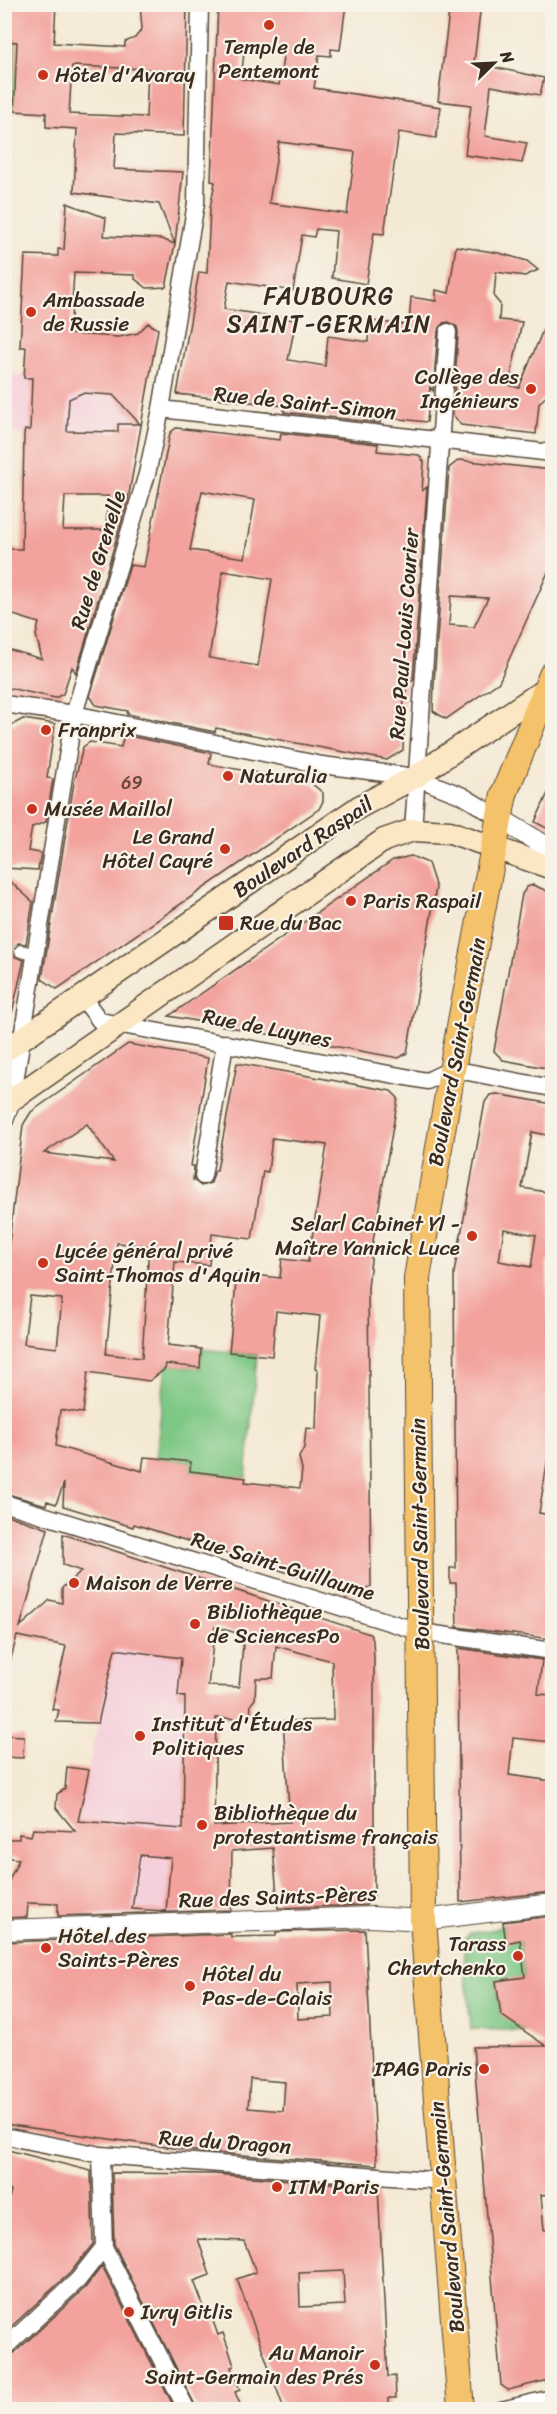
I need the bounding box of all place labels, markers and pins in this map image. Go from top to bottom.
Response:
marker: Temple de Pentemont [262,18,276,32]
place label: Temple de Pentemont [218,28,320,90]
place label: Hôtel d'Avaray [55,56,195,94]
marker: Hôtel d'Avaray [36,68,50,82]
place label: Ambassade de Russie [42,281,145,343]
marker: Ambassade de Russie [24,305,38,319]
place label: Collège des Ingénieurs [415,358,519,420]
marker: Collège des Ingénieurs [524,382,538,396]
place label: Franprix [58,711,136,749]
marker: Franprix [39,723,53,737]
place label: Naturalia [240,757,327,795]
marker: Naturalia [221,769,235,783]
place label: Musée Maillol [44,790,173,828]
marker: Musée Maillol [25,802,39,816]
place label: Le Grand Hôtel Cayré [102,818,215,880]
marker: Le Grand Hôtel Cayré [218,842,232,856]
place label: Paris Raspail [363,882,482,920]
marker: Paris Raspail [344,894,358,908]
place label: Rue du Bac [240,904,342,942]
marker: Rue du Bac [217,914,235,932]
place label: Selarl Cabinet Yl - Maître Yannick Luce [275,1205,460,1267]
marker: Selarl Cabinet Yl - Maître Yannick Luce [465,1229,479,1243]
place label: Lycée général privé Saint-Thomas d'Aquin [55,1232,260,1294]
marker: Lycée général privé Saint-Thomas d'Aquin [36,1256,50,1270]
place label: Maison de Verre [86,1564,233,1602]
marker: Maison de Verre [67,1576,81,1590]
place label: Bibliothèque de SciencesPo [207,1593,340,1655]
marker: Bibliothèque de SciencesPo [188,1617,202,1631]
place label: Institut d'Études Politiques [151,1705,313,1767]
marker: Institut d'Études Politiques [133,1729,147,1743]
place label: Bibliothèque du protestantisme français [213,1794,438,1856]
marker: Bibliothèque du protestantisme français [195,1818,209,1832]
place label: Hôtel des Saints-Pères [58,1917,179,1979]
place label: Tarass Chevtchenko [388,1925,506,1987]
marker: Hôtel des Saints-Pères [39,1941,53,1955]
marker: Tarass Chevtchenko [511,1949,525,1963]
place label: Hôtel du Pas-de-Calais [202,1955,332,2017]
marker: Hôtel du Pas-de-Calais [183,1979,197,1993]
place label: IPAG Paris [373,2050,472,2088]
marker: IPAG Paris [477,2062,491,2076]
place label: ITM Paris [288,2168,379,2206]
marker: ITM Paris [270,2180,284,2194]
place label: Ivry Gitlis [140,2293,233,2331]
marker: Ivry Gitlis [122,2305,136,2319]
place label: Au Manoir Saint-Germain des Prés [145,2334,364,2396]
marker: Au Manoir Saint-Germain des Prés [368,2358,382,2372]

